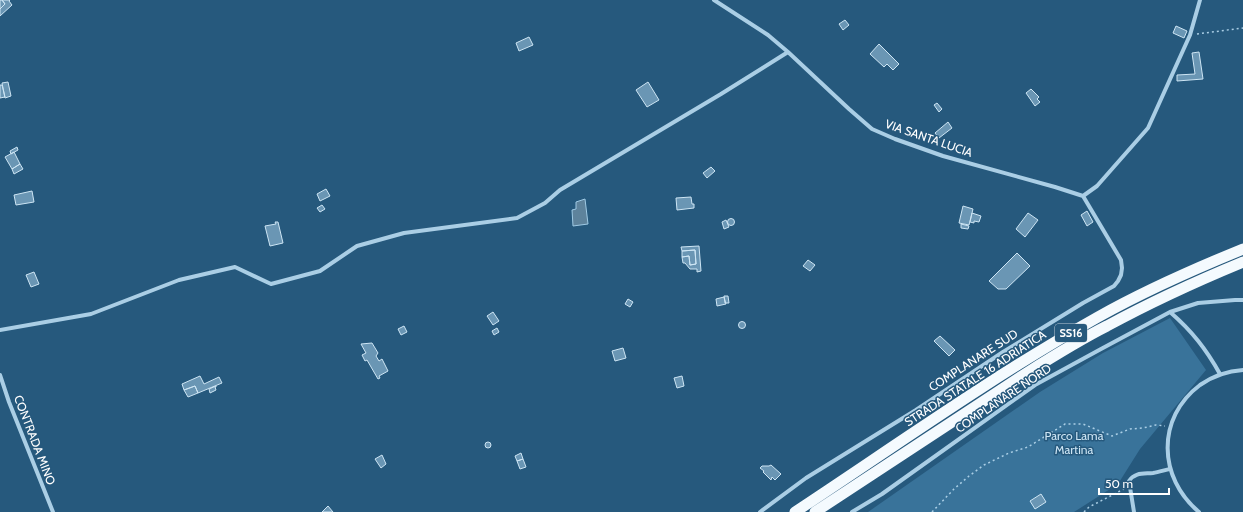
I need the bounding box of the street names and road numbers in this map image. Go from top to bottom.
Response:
street label: VIA SANTA LUCIA [883,116,975,160]
road number: SS16 [1055,324,1087,342]
street label: COMPLANARE SUD [926,325,1021,394]
street label: STRADA STATALE 16 ADRIATICA [902,326,1049,429]
street label: COMPLANARE NORD [952,360,1054,436]
street label: CONTRADA MINO [11,393,59,487]

